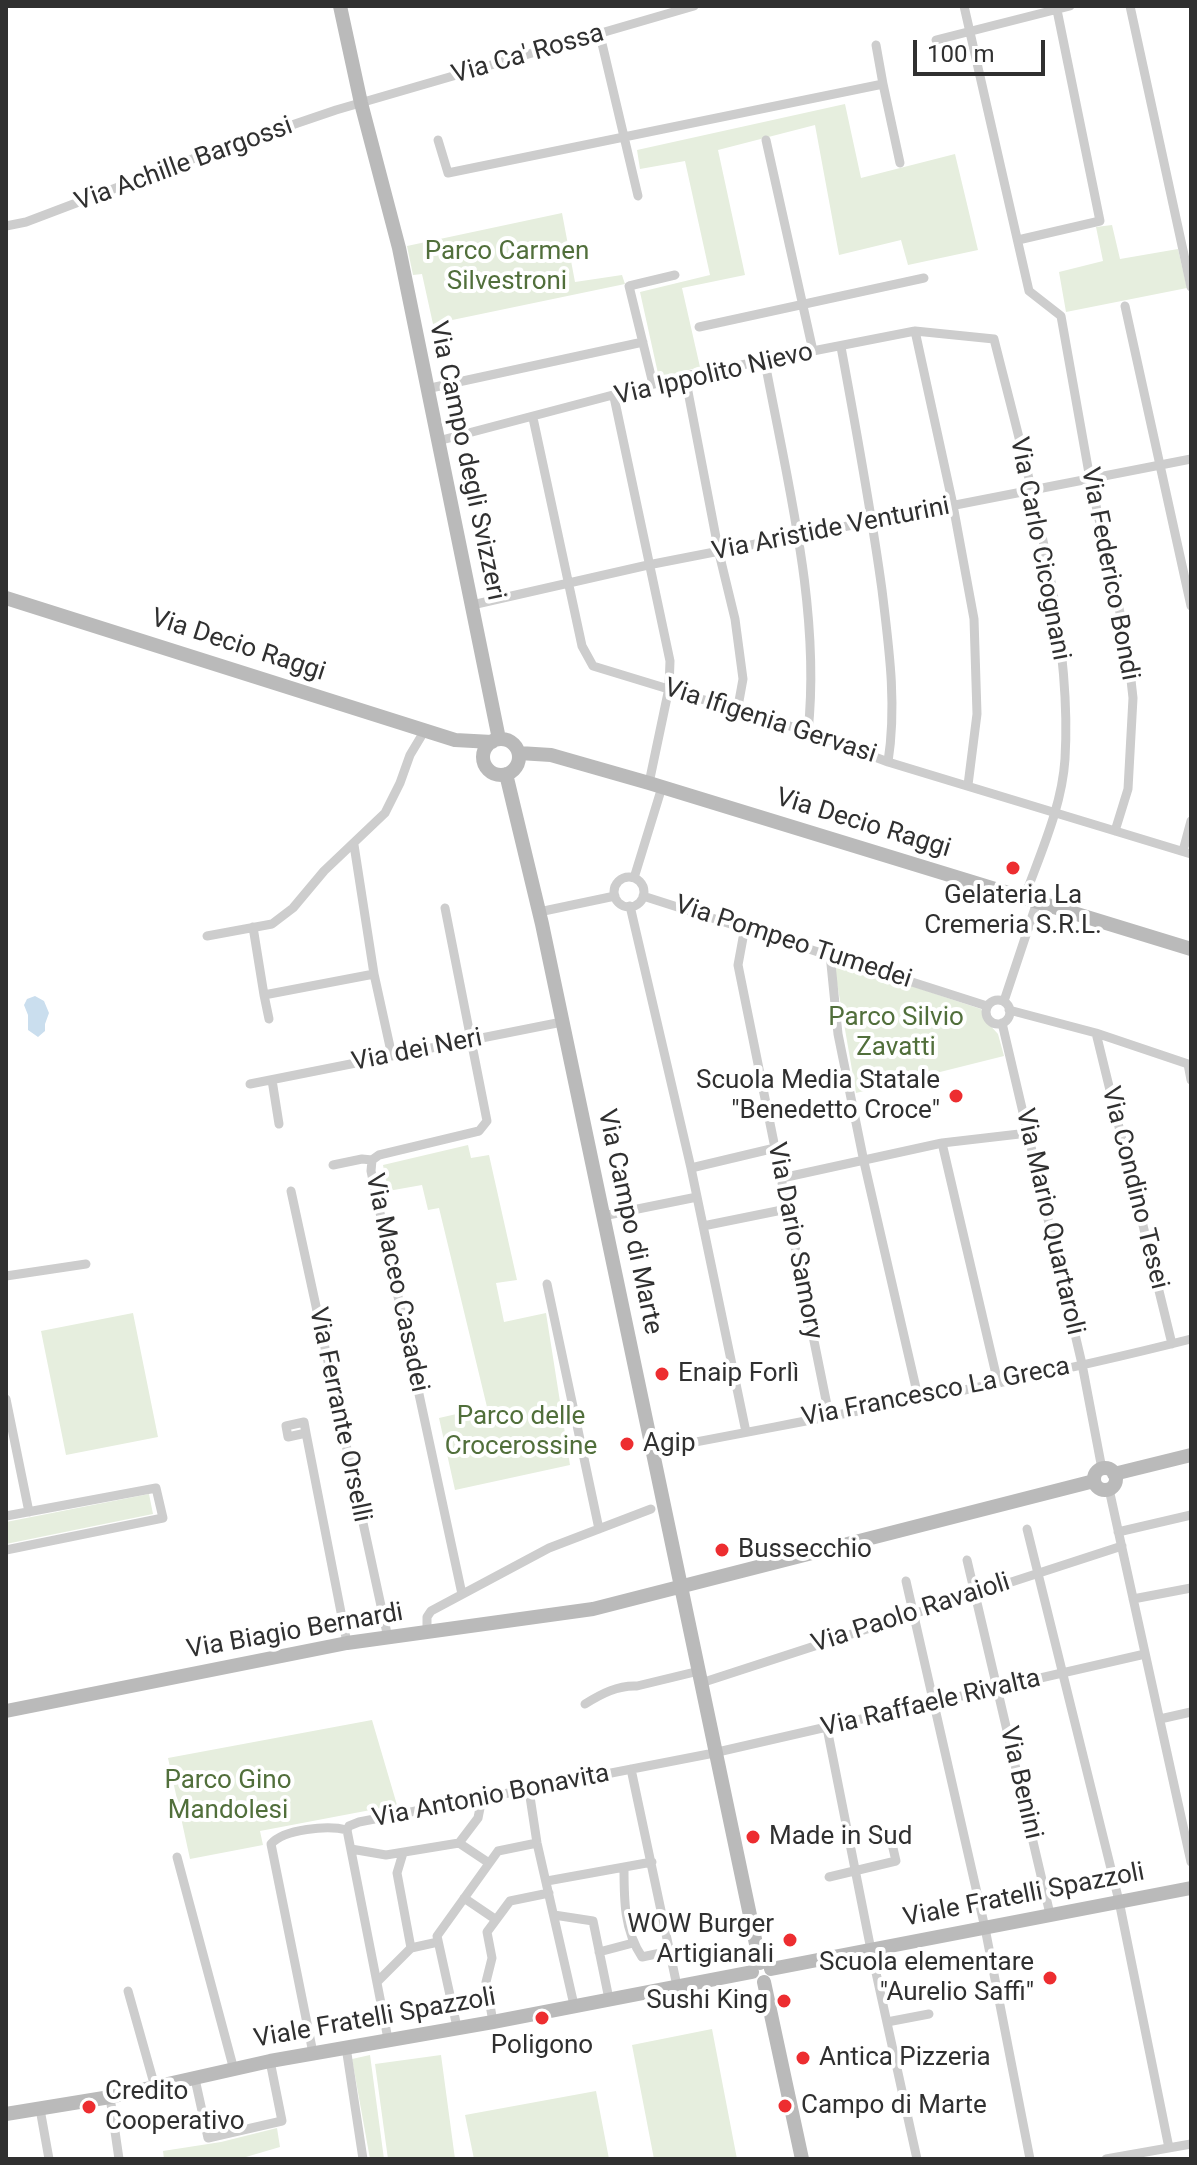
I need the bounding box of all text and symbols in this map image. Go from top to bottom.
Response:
street label: Via Ca' Rossa [448,18,608,92]
scale bar [917,24,1049,74]
text: 100 m [927,40,994,68]
street label: Via Achille Bargossi [71,111,297,219]
park label: Parco Carmen Silvestroni [425,236,589,298]
street label: Via Campo degli Svizzeri [421,319,511,603]
street label: Via Ippolito Nievo [612,337,816,413]
street label: Via Carlo Cicognani [1002,435,1076,663]
street label: Via Federico Bondi [1073,465,1145,683]
street label: Via Aristide Venturini [709,492,953,568]
street label: Via Decio Raggi [147,603,329,689]
street label: Via Ifigenia Gervasi [660,673,880,771]
street label: Via Decio Raggi [772,783,954,865]
marker: Gelateria La Cremeria S.R.L. [1004,859,1022,877]
place label: Gelateria La Cremeria S.R.L. [924,880,1102,942]
street label: Via Pompeo Tumedei [671,890,915,996]
park label: Parco Silvio Zavatti [828,1002,964,1064]
street label: Via dei Neri [349,1023,485,1079]
place label: Scuola Media Statale "Benedetto Croce" [696,1065,940,1126]
street label: Via Condino Tesei [1094,1083,1174,1293]
marker: Scuola Media Statale "Benedetto Croce" [947,1087,965,1105]
street label: Via Mario Quartaroli [1008,1106,1090,1338]
street label: Via Campo di Marte [590,1107,668,1337]
street label: Via Dario Samory [760,1140,828,1342]
street label: Via Maceo Casadei [358,1171,434,1395]
street label: Via Ferrante Orselli [301,1305,377,1525]
street label: Via Francesco La Greca [799,1352,1073,1434]
place label: Enaip Forlì [678,1358,799,1390]
marker: Enaip Forlì [653,1365,671,1383]
park label: Parco delle Crocerossine [445,1401,597,1462]
place label: Agip [643,1428,695,1460]
marker: Agip [618,1435,636,1453]
place label: Bussecchio [738,1534,872,1566]
marker: Bussecchio [713,1541,731,1559]
street label: Via Paolo Ravaioli [808,1567,1014,1661]
street label: Via Biagio Bernardi [184,1598,406,1666]
street label: Via Raffaele Rivalta [818,1664,1044,1744]
street label: Via Benini [992,1724,1048,1842]
street label: Via Antonio Bonavita [370,1759,612,1835]
park label: Parco Gino Mandolesi [164,1765,292,1826]
place label: Made in Sud [769,1821,912,1853]
marker: Made in Sud [744,1828,762,1846]
street label: Viale Fratelli Spazzoli [901,1857,1147,1935]
place label: WOW Burger Artigianali [627,1909,774,1970]
marker: WOW Burger Artigianali [781,1931,799,1949]
place label: Scuola elementare "Aurelio Saffi" [819,1947,1034,2008]
marker: Scuola elementare "Aurelio Saffi" [1041,1969,1059,1987]
street label: Viale Fratelli Spazzoli [252,1982,498,2056]
place label: Sushi King [646,1985,768,2017]
marker: Sushi King [775,1992,793,2010]
marker: Poligono [533,2009,551,2027]
place label: Poligono [491,2030,593,2062]
place label: Antica Pizzeria [819,2042,991,2074]
marker: Antica Pizzeria [794,2049,812,2067]
place label: Credito Cooperativo [105,2076,244,2138]
place label: Campo di Marte [801,2090,987,2122]
marker: Campo di Marte [776,2097,794,2115]
marker: Credito Cooperativo [80,2098,98,2116]

